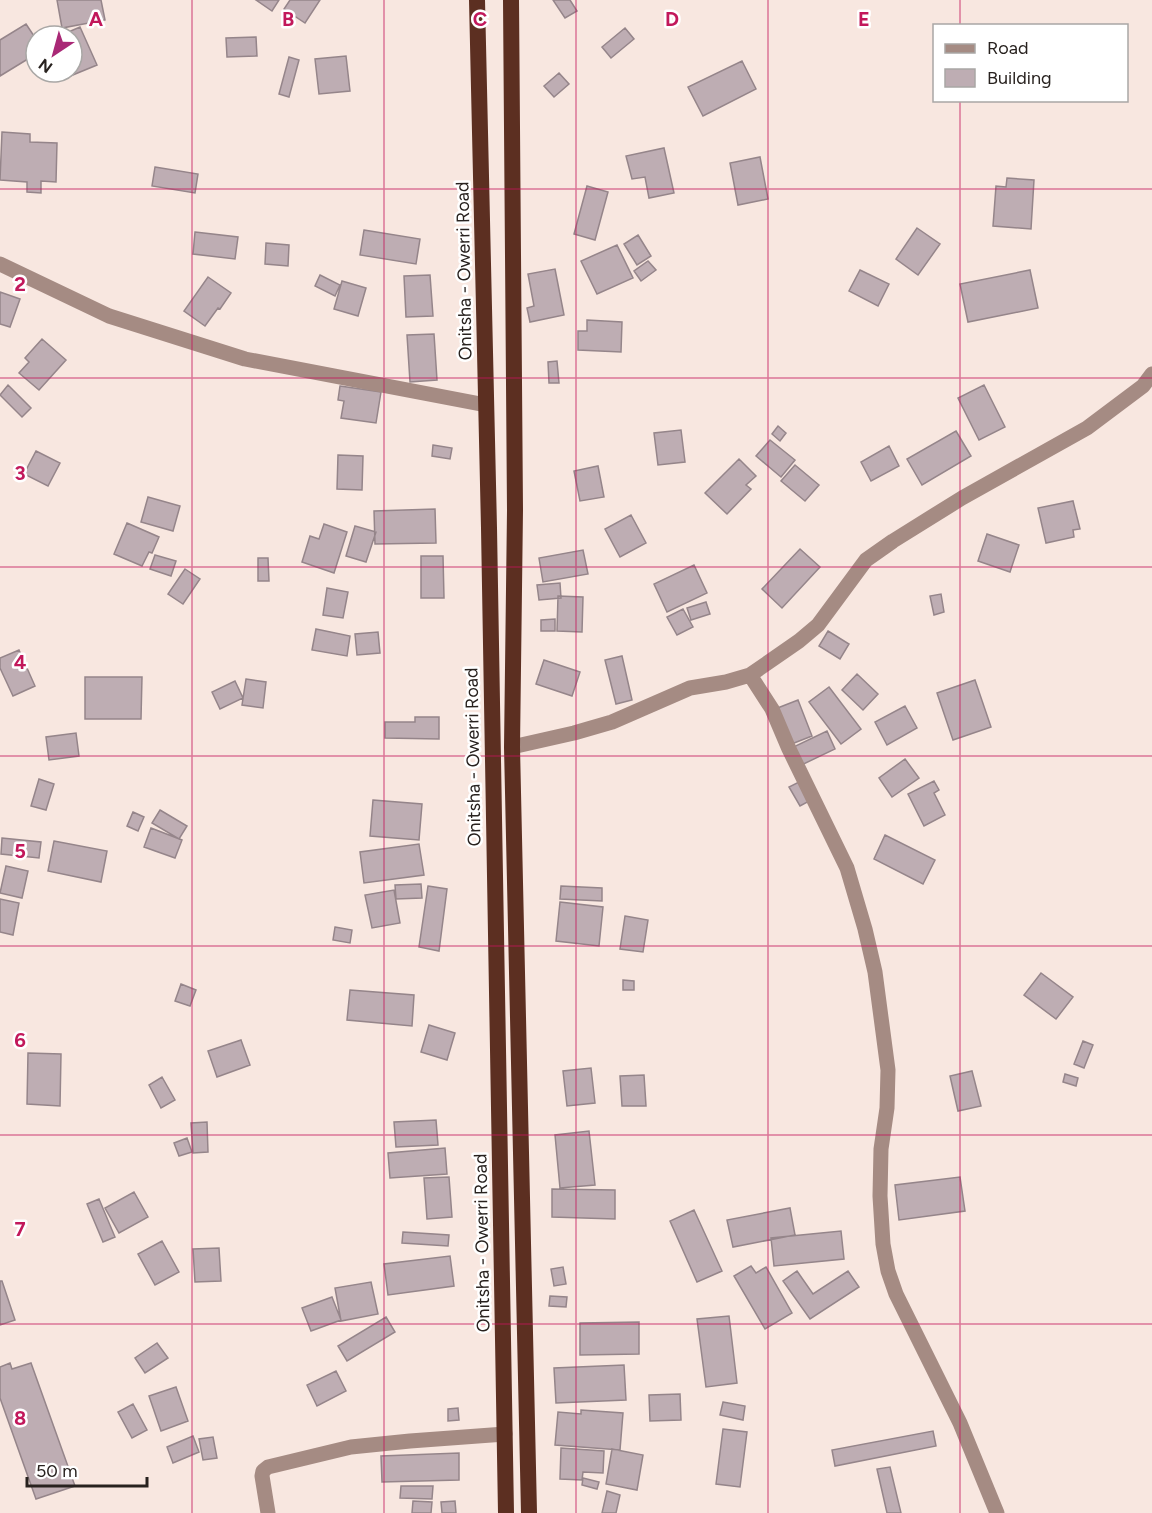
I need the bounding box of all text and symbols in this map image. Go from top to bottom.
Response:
text: A [89,7,104,31]
text: B [282,7,294,31]
text: C [473,7,487,31]
text: D [665,7,679,31]
text: E [858,7,870,31]
north arrow [24,24,84,84]
legend [933,24,1128,102]
text: Road [987,37,1028,59]
text: N [35,54,56,77]
text: Building [987,67,1052,89]
street label: Onitsha - Owerri Road [451,181,477,361]
text: 2 [14,272,26,296]
text: 3 [14,461,26,485]
text: 4 [14,650,27,674]
street label: Onitsha - Owerri Road [460,667,486,847]
text: 5 [14,839,26,863]
text: 6 [14,1028,26,1052]
street label: Onitsha - Owerri Road [469,1153,495,1333]
text: 7 [14,1217,26,1241]
text: 8 [14,1406,26,1430]
scale bar [27,1450,147,1488]
text: 50 m [36,1460,78,1482]

